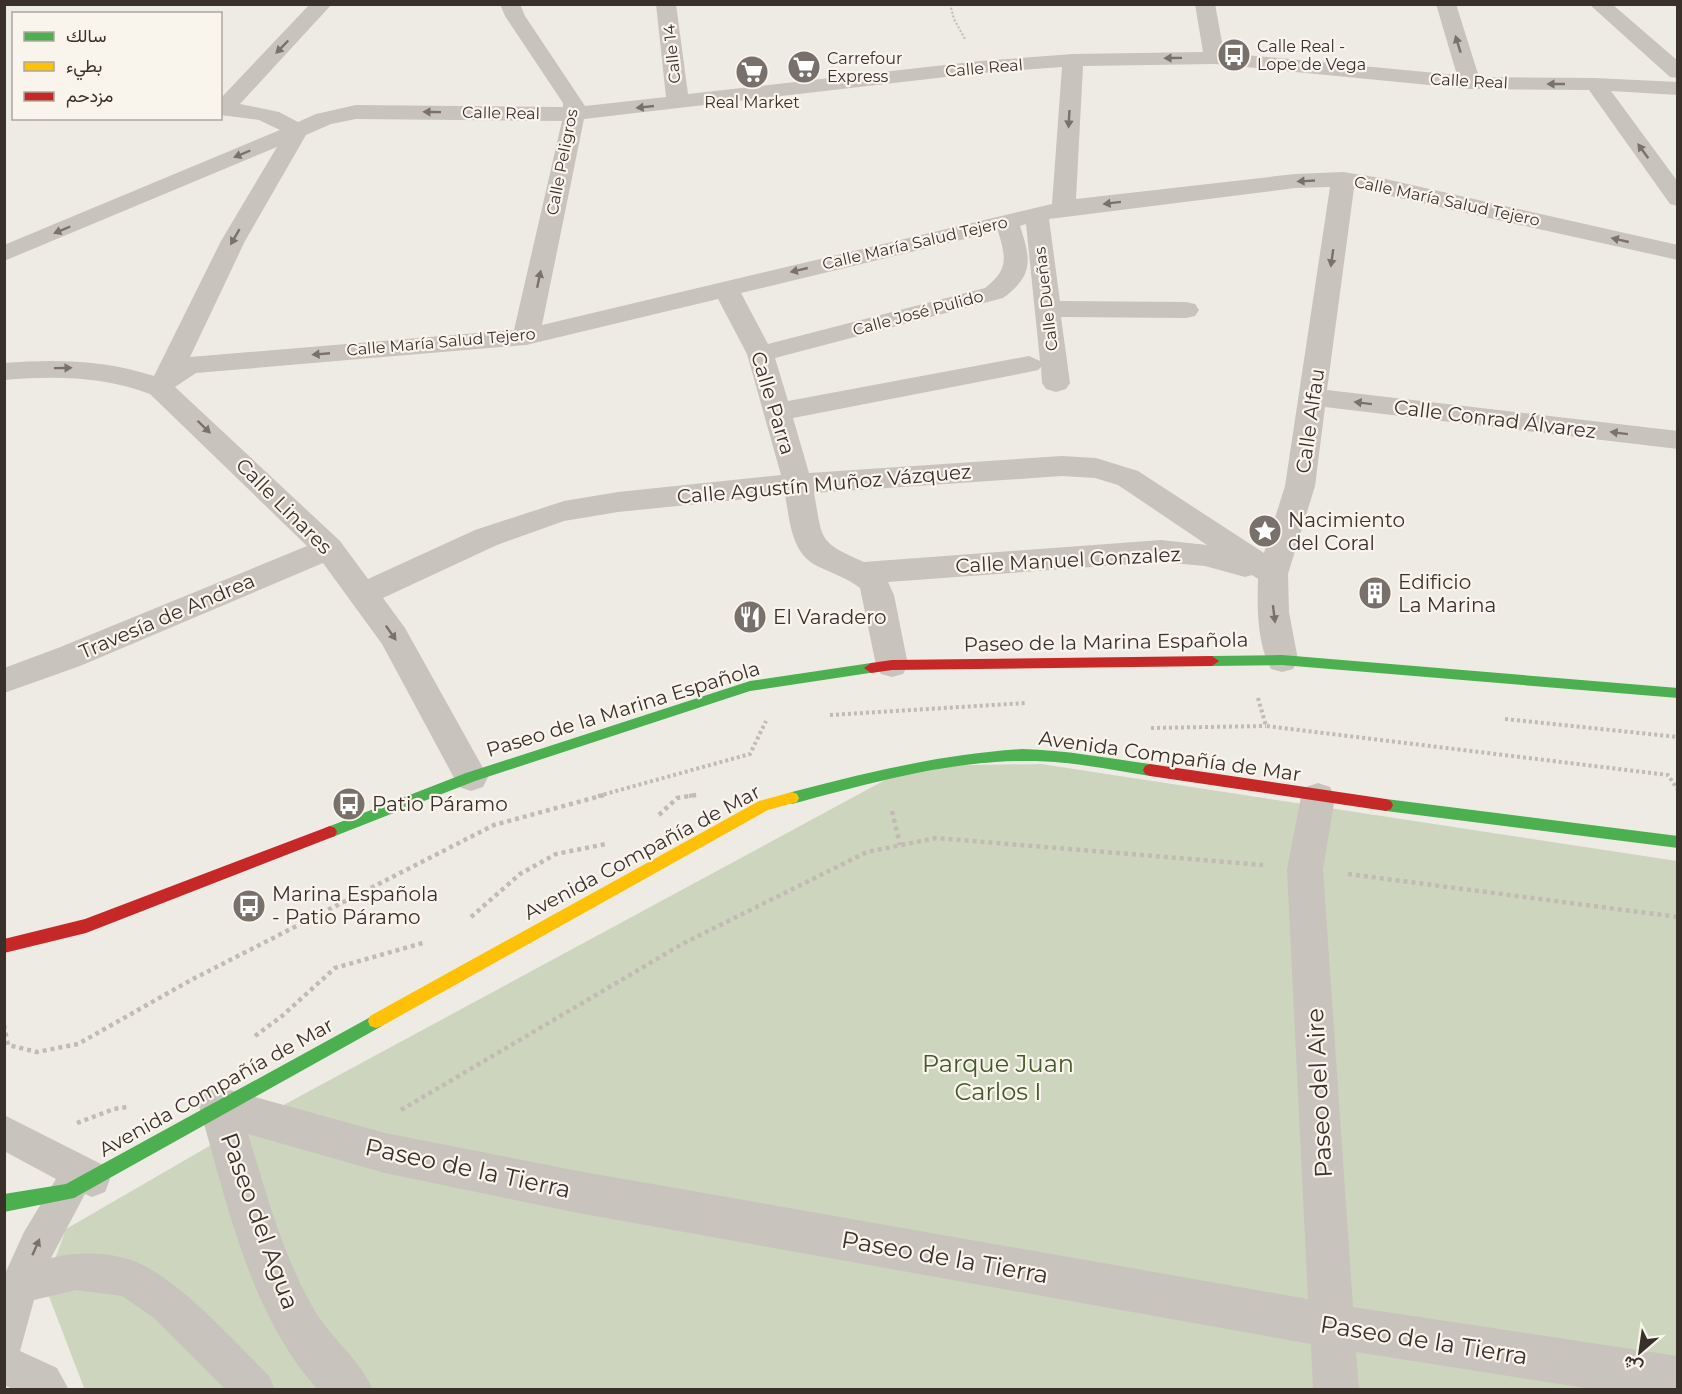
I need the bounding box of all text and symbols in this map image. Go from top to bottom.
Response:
legend [12,12,222,120]
street label: Calle 14 [659,23,685,85]
text: سالك [66,25,106,47]
one-way arrow [1453,35,1462,53]
bus stop icon: Calle Real - Lope de Vega [1216,37,1252,73]
place label: Calle Real - Lope de Vega [1257,37,1366,74]
one-way arrow [276,39,289,54]
supermarket icon: Carrefour Express [786,49,822,85]
place label: Carrefour Express [827,49,902,86]
supermarket icon: Real Market [734,54,770,90]
one-way arrow [1164,54,1183,63]
text: بطيء [66,55,102,81]
street label: Calle Real [944,55,1024,81]
street label: Calle Real [1430,69,1508,93]
one-way arrow [1547,79,1566,88]
text: مزدحم [66,85,113,108]
place label: Real Market [704,93,800,112]
one-way arrow [635,102,654,112]
street label: Calle Real [462,103,540,123]
one-way arrow [422,107,441,117]
street label: Calle Peligros [542,107,582,217]
one-way arrow [1065,109,1074,128]
one-way arrow [1637,144,1649,160]
one-way arrow [232,149,250,159]
street label: Calle María Salud Tejero [1352,172,1542,230]
one-way arrow [1297,176,1316,185]
one-way arrow [1103,198,1122,207]
street label: Calle María Salud Tejero [820,212,1010,274]
one-way arrow [53,226,71,235]
one-way arrow [230,229,241,245]
one-way arrow [1611,234,1630,244]
street label: Calle Dueñas [1030,246,1062,352]
one-way arrow [1328,248,1337,267]
one-way arrow [790,266,808,276]
one-way arrow [534,270,544,289]
street label: Calle José Pulido [851,286,985,340]
street label: Calle María Salud Tejero [346,324,536,360]
one-way arrow [312,349,331,359]
street label: Calle Parra [746,349,800,457]
one-way arrow [53,363,72,373]
street label: Calle Alfau [1291,367,1329,475]
street label: Calle Conrad Álvarez [1393,395,1597,443]
one-way arrow [1354,399,1373,408]
one-way arrow [196,420,210,434]
one-way arrow [1610,428,1629,438]
street label: Calle Linares [231,453,337,559]
street label: Calle Agustín Muñoz Vázquez [676,459,972,509]
place label: Nacimiento del Coral [1288,508,1405,555]
place icon: Nacimiento del Coral [1247,513,1283,549]
street label: Calle Manuel Gonzalez [955,542,1181,578]
street label: Travesía de Andrea [76,568,258,664]
place label: Edificio La Marina [1398,570,1496,617]
building icon: Edificio La Marina [1357,575,1393,611]
restaurant icon: El Varadero [732,599,768,635]
place label: El Varadero [773,605,887,629]
one-way arrow [1269,605,1279,624]
one-way arrow [385,624,397,640]
street label: Paseo de la Marina Española [963,628,1249,656]
street label: Paseo de la Marina Española [483,656,763,762]
street label: Avenida Compañía de Mar [1037,726,1303,786]
street label: Avenida Compañía de Mar [520,779,764,925]
bus stop icon: Patio Páramo [331,786,367,822]
place label: Patio Páramo [372,792,508,816]
place label: Marina Española - Patio Páramo [272,882,438,929]
bus stop icon: Marina Española - Patio Páramo [231,888,267,924]
street label: Paseo del Aire [1300,1008,1338,1178]
street label: Avenida Compañía de Mar [95,1012,337,1162]
park label: Parque Juan Carlos I [922,1049,1074,1106]
street label: Paseo del Agua [215,1129,305,1313]
street label: Paseo de la Tierra [363,1132,573,1204]
street label: Paseo de la Tierra [839,1225,1051,1289]
one-way arrow [32,1238,41,1255]
street label: Paseo de la Tierra [1318,1309,1530,1371]
north arrow [1610,1322,1670,1382]
text: ش [1620,1352,1646,1378]

